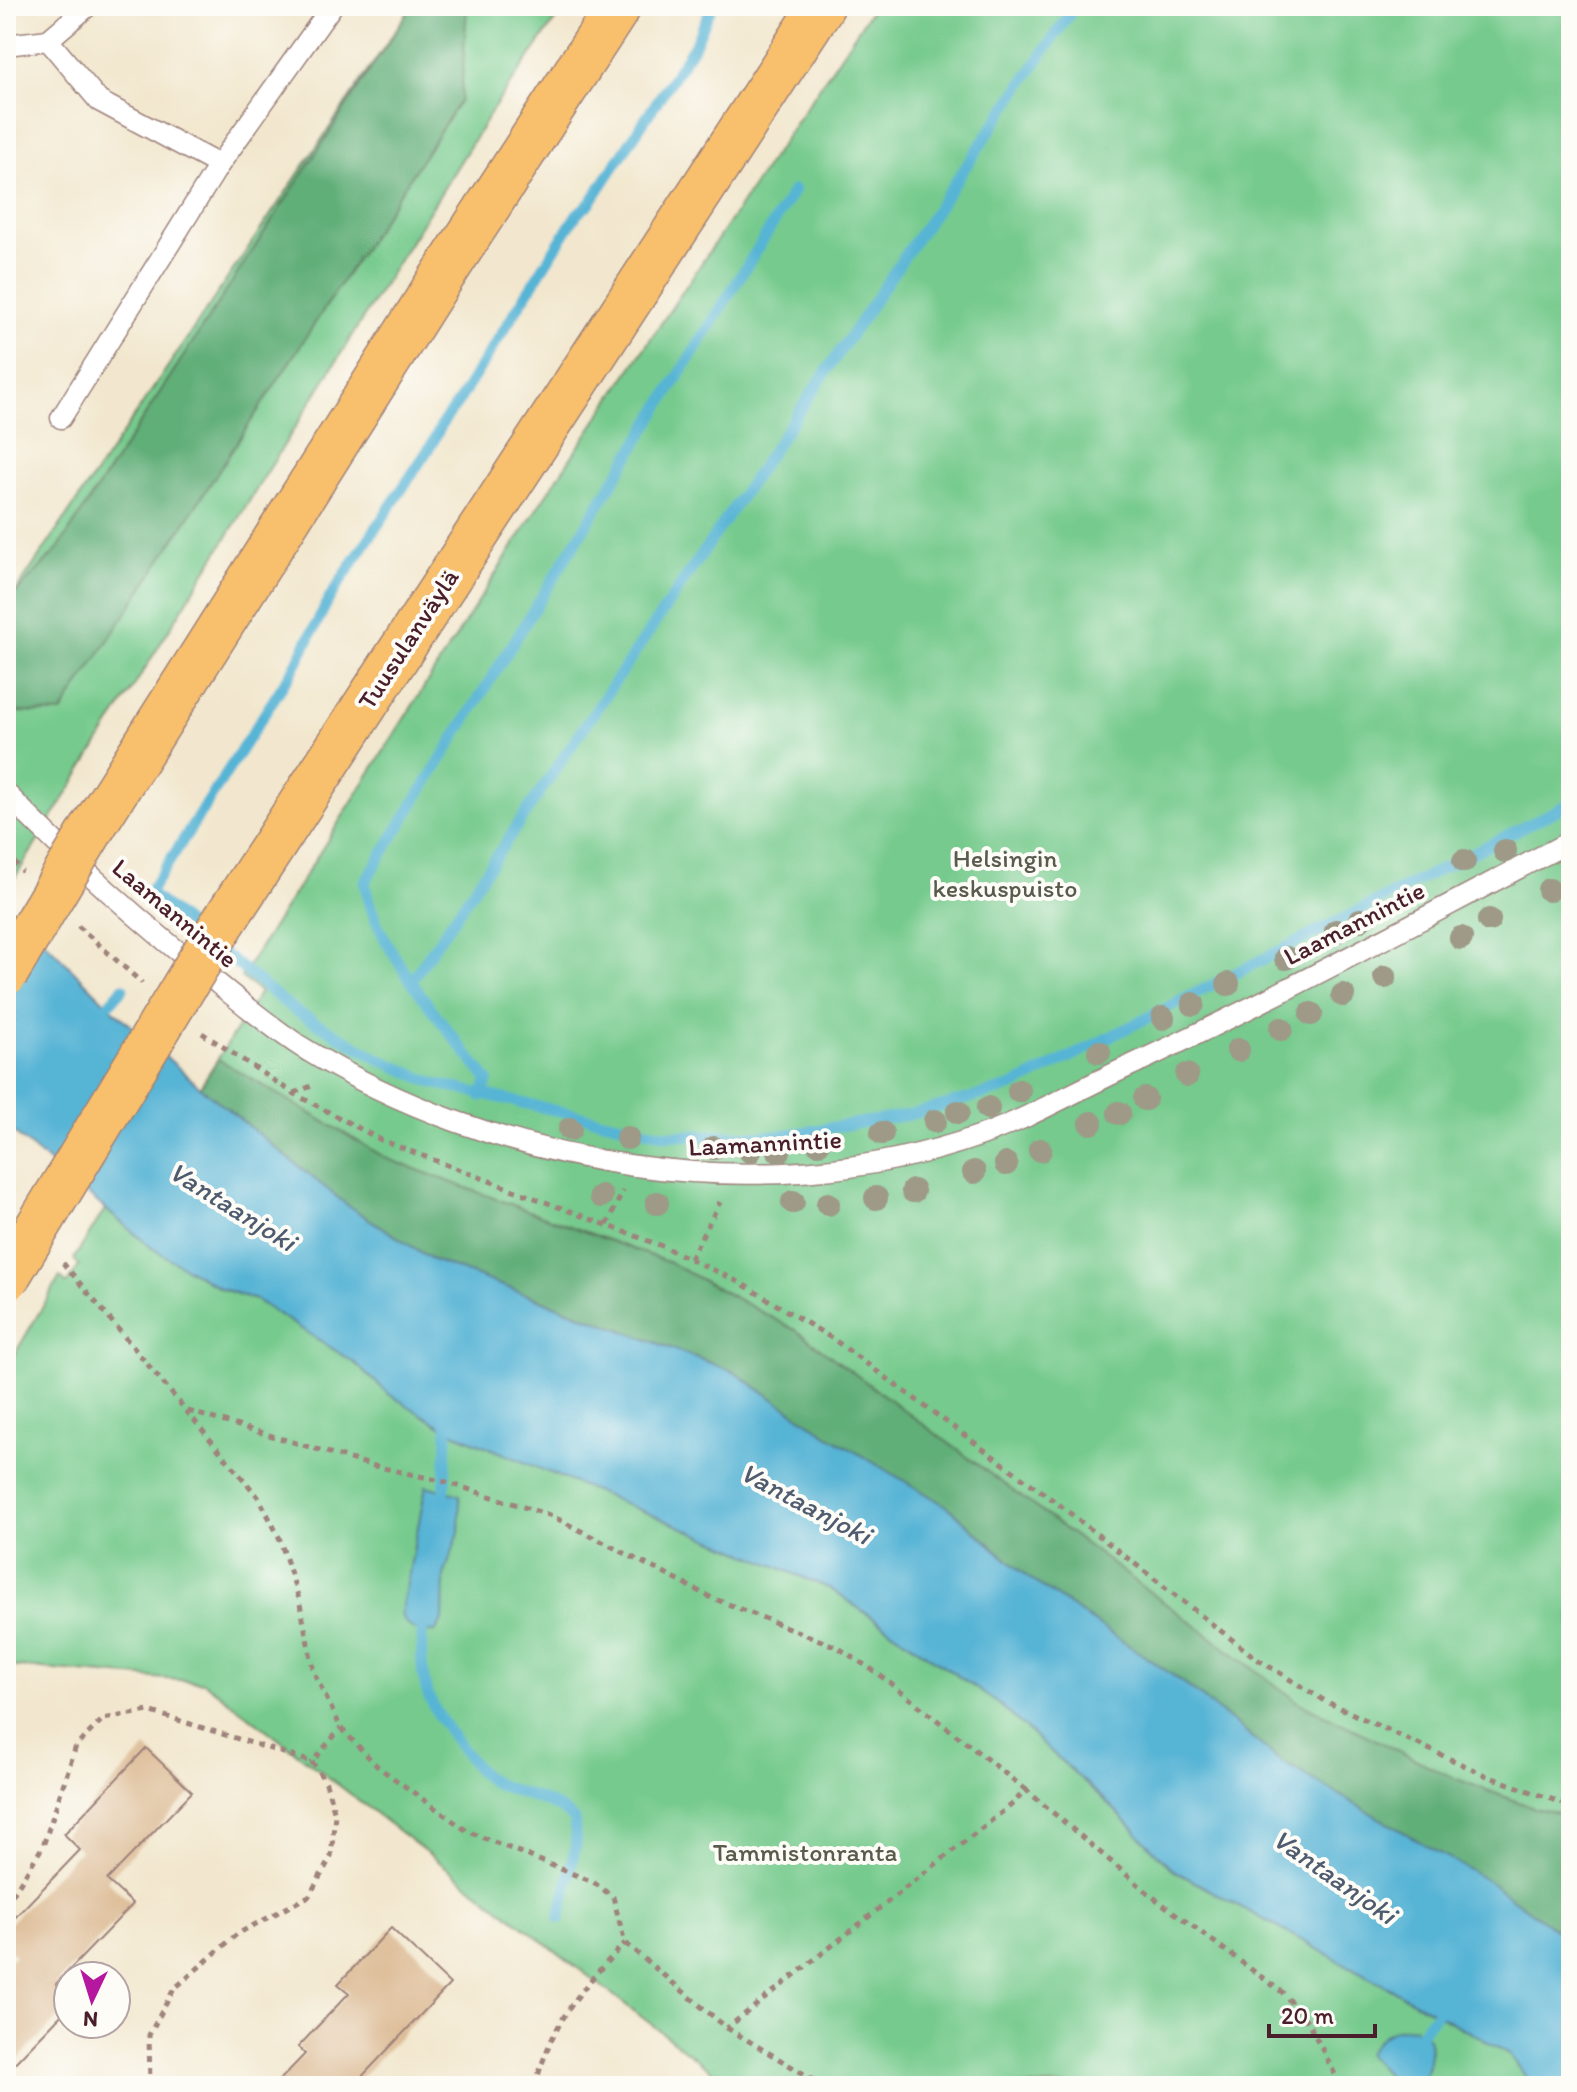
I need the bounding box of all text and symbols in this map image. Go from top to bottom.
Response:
street label: Tuusulanväylä [351,562,466,715]
park label: Helsingin keskuspuisto [932,842,1078,904]
street label: Laamannintie [106,851,244,975]
street label: Laamannintie [1278,874,1430,972]
street label: Laamannintie [687,1123,843,1163]
water label: Vantaanjoki [163,1154,305,1260]
water label: Vantaanjoki [735,1454,880,1553]
water label: Vantaanjoki [1267,1821,1406,1933]
park label: Tammistonranta [713,1836,898,1868]
north arrow [52,1960,132,2040]
scale bar [1269,1988,1375,2038]
text: 20 m [1281,2001,1334,2030]
text: N [82,2005,99,2033]

